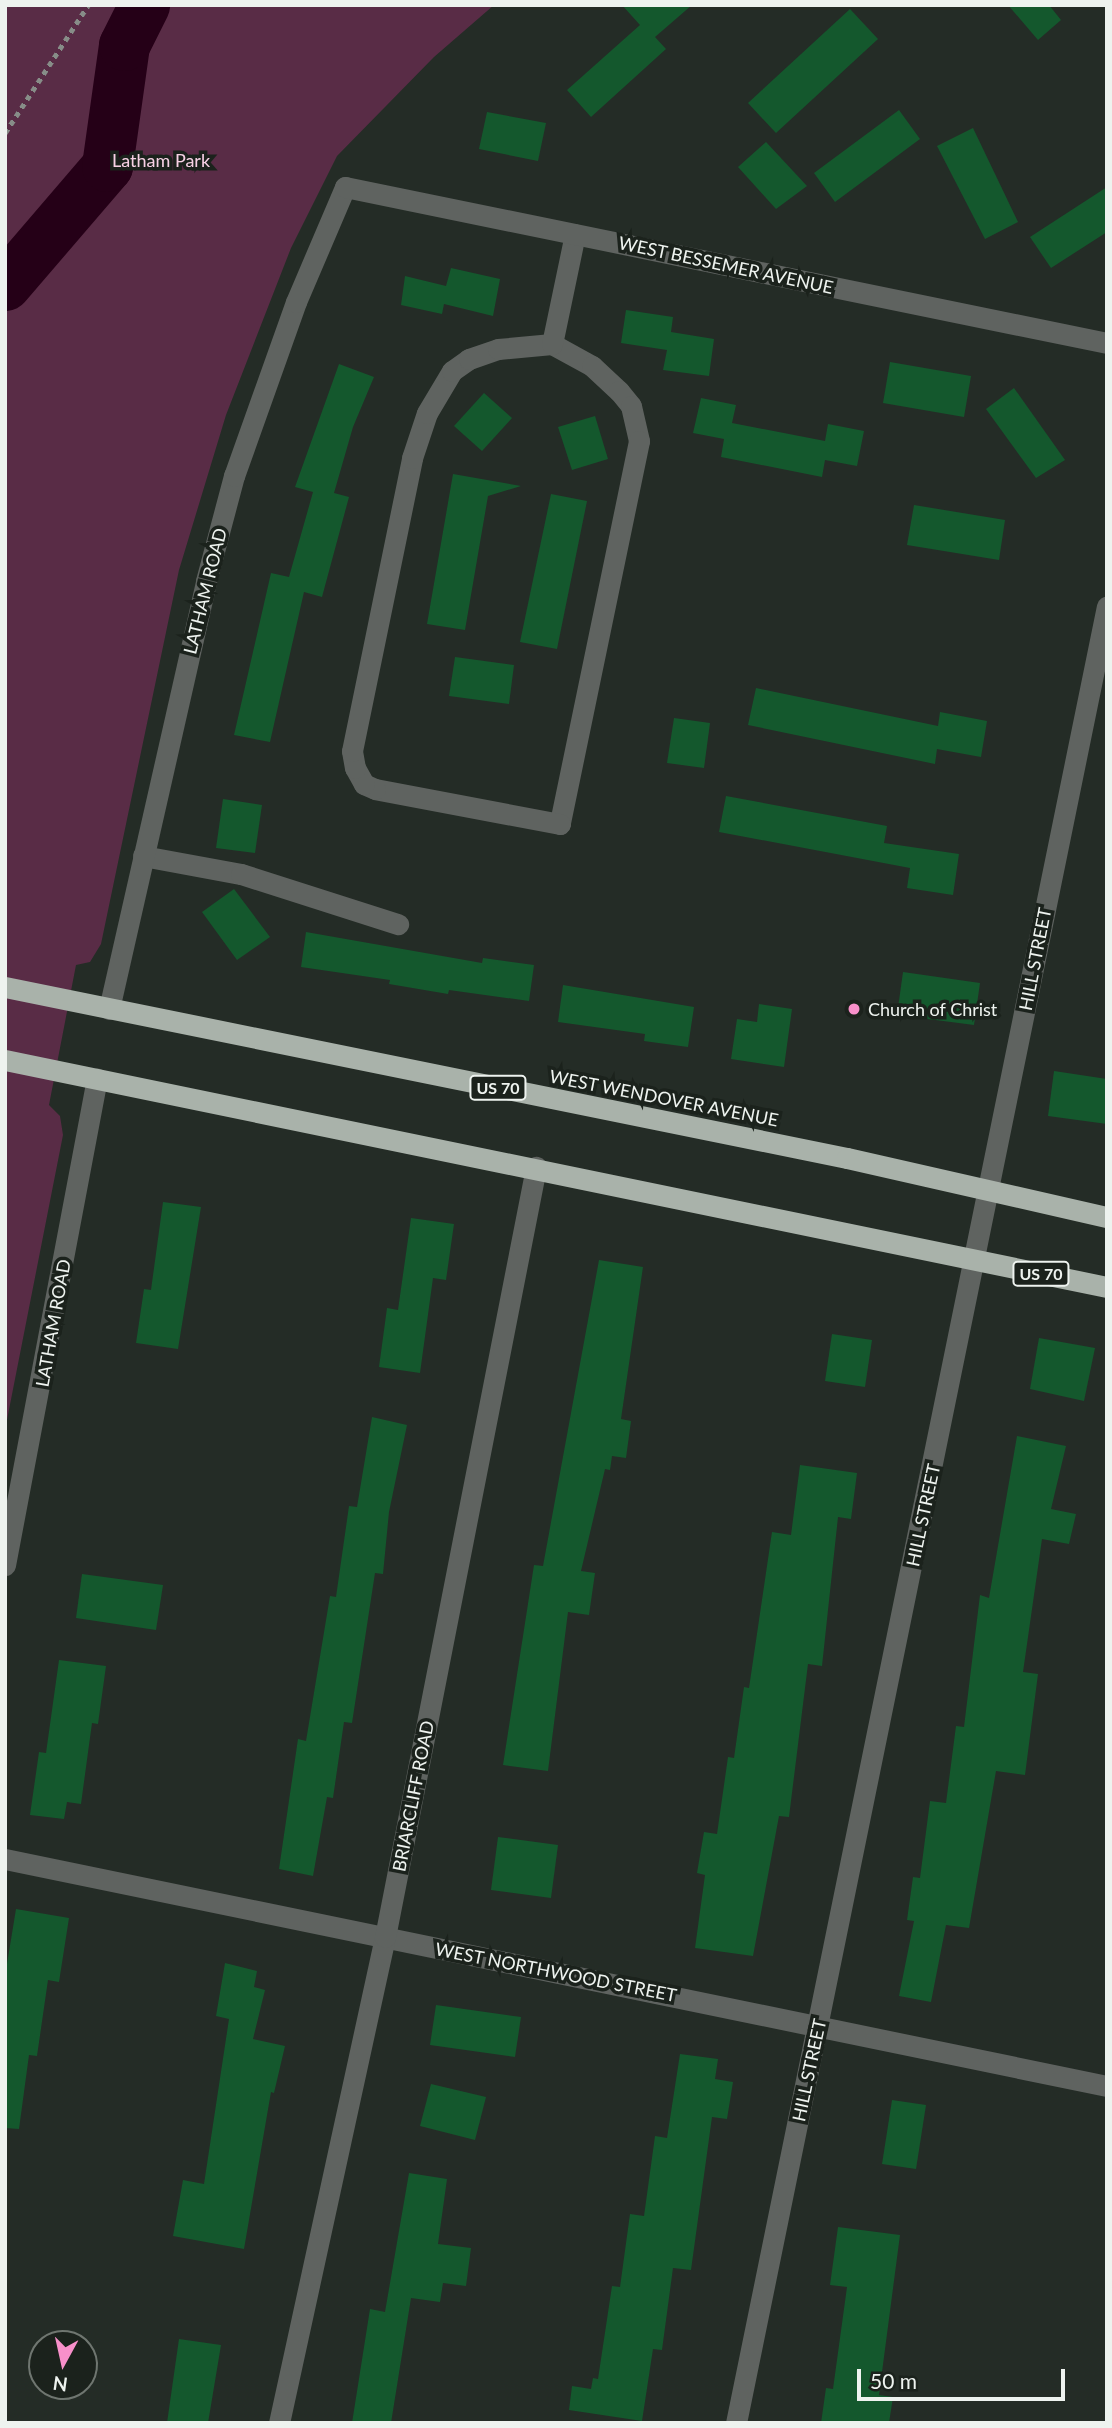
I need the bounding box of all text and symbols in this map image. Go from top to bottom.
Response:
park label: Latham Park [112,149,210,171]
street label: WEST BESSEMER AVENUE [616,232,836,298]
street label: LATHAM ROAD [179,526,231,656]
street label: HILL STREET [1014,905,1056,1013]
place label: Church of Christ [868,998,998,1020]
marker: Church of Christ [846,1001,862,1017]
street label: WEST WENDOVER AVENUE [547,1065,781,1131]
road number: US 70 [468,1076,528,1100]
street label: LATHAM ROAD [31,1258,75,1388]
road number: US 70 [1011,1262,1071,1286]
street label: HILL STREET [902,1461,944,1569]
street label: BRIARCLIFF ROAD [388,1719,438,1873]
street label: WEST NORTHWOOD STREET [433,1938,679,2006]
street label: HILL STREET [788,2016,830,2124]
north arrow [28,2330,98,2400]
scale bar [860,2354,1068,2398]
text: 50 m [870,2368,917,2393]
text: N [51,2372,69,2397]

